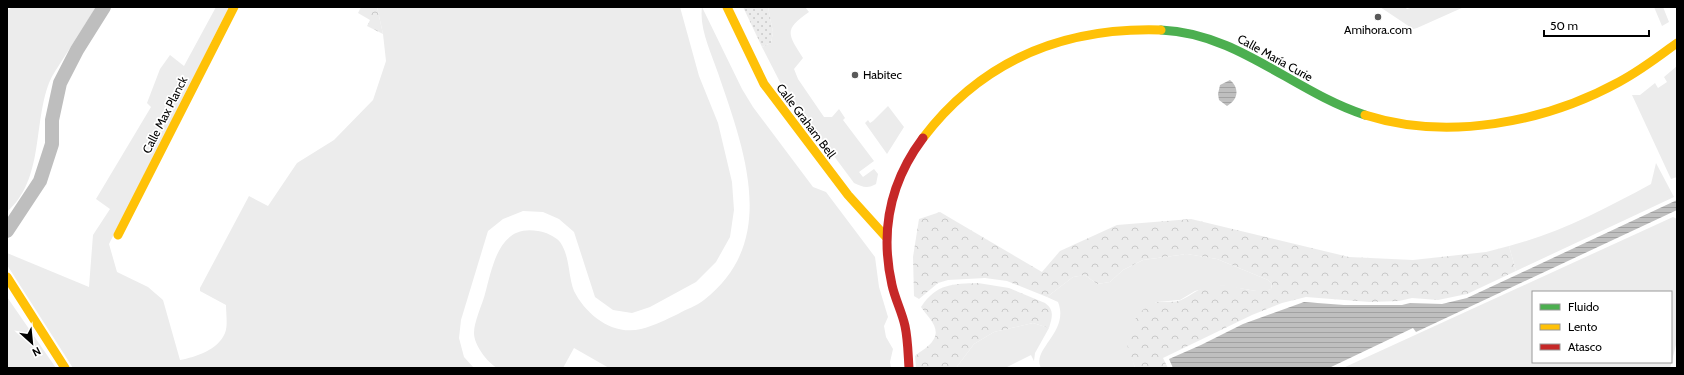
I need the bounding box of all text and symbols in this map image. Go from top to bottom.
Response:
marker: Amihora.com [1373,12,1383,22]
scale bar [1544,12,1649,38]
text: 50 m [1550,18,1578,33]
place label: Amihora.com [1344,22,1412,37]
street label: Calle María Curie [1235,31,1316,84]
place label: Habitec [863,67,902,82]
marker: Habitec [850,70,860,80]
street label: Calle Max Planck [139,73,191,156]
street label: Calle Graham Bell [773,80,839,161]
legend [1532,291,1672,363]
text: Fluido [1568,299,1600,314]
text: Lento [1568,319,1598,334]
north arrow [12,323,52,363]
text: Atasco [1568,339,1602,354]
text: N [30,344,43,360]

